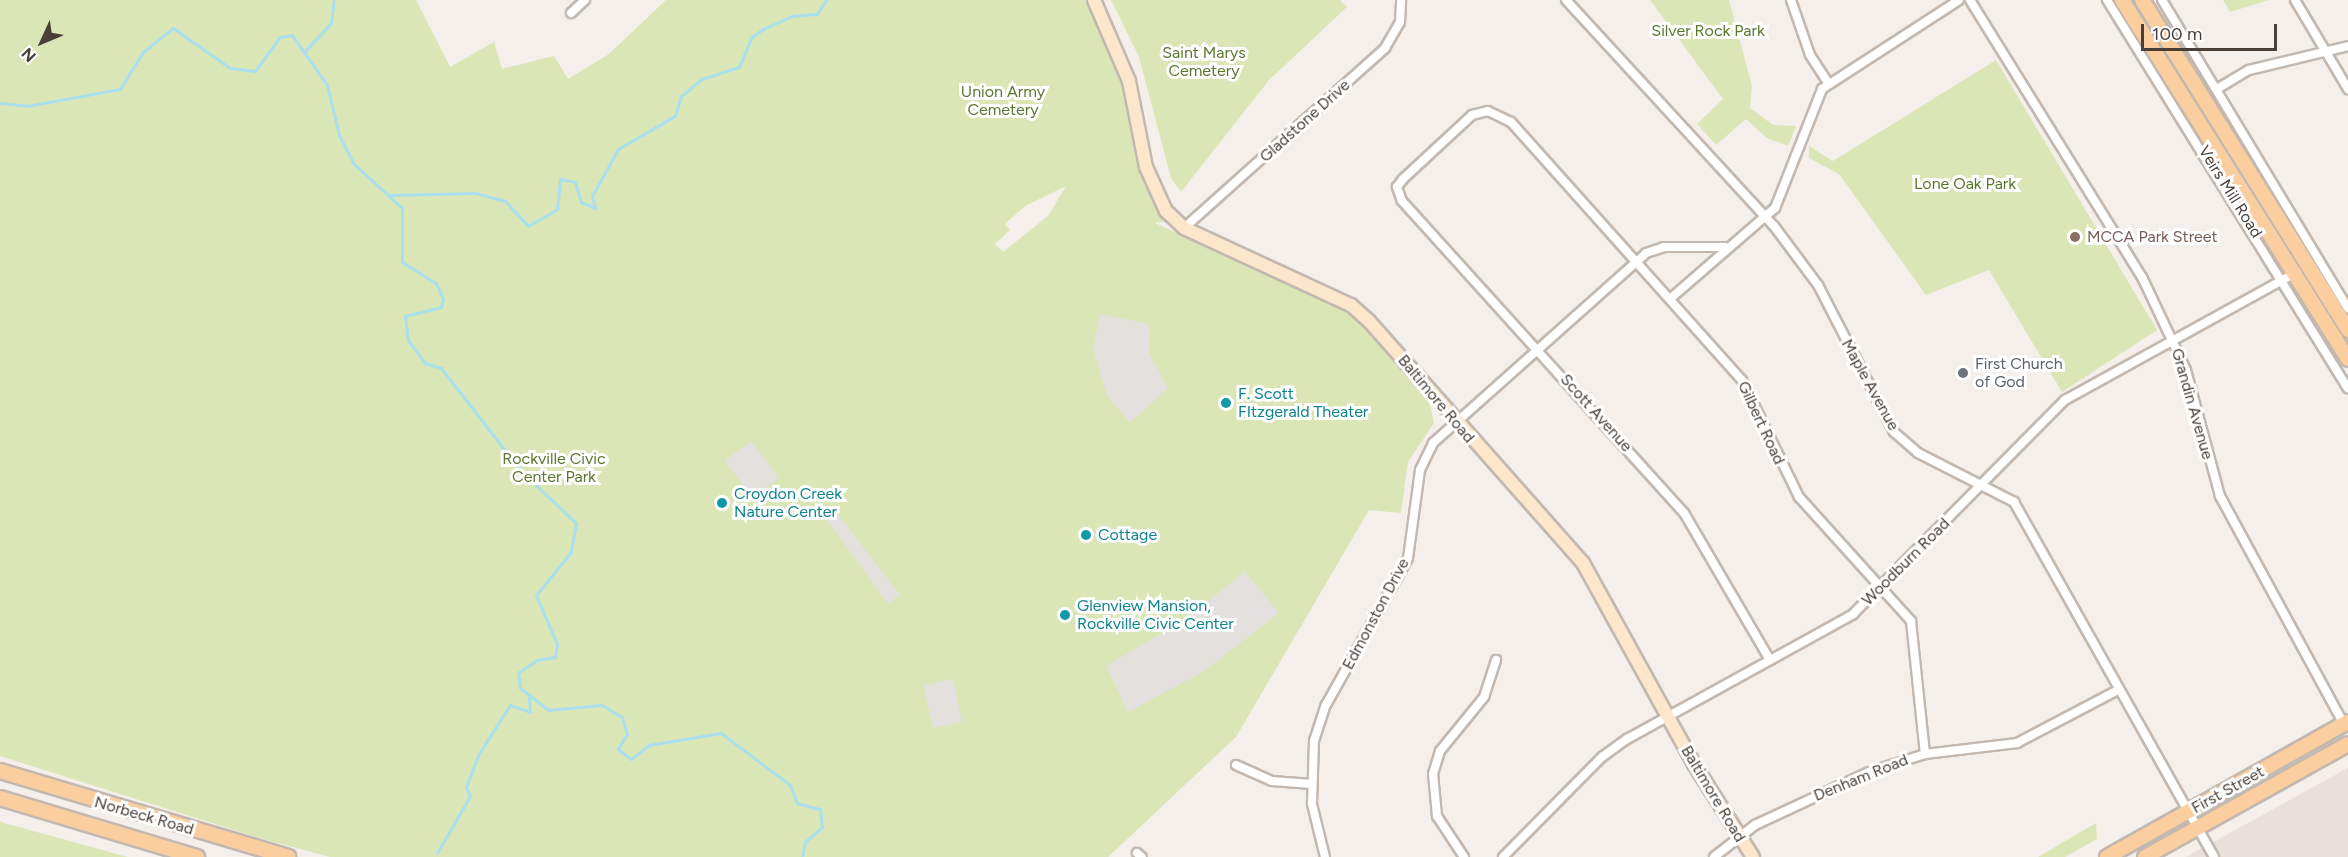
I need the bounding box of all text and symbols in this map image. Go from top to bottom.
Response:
north arrow [12,12,72,72]
scale bar [2144,12,2280,50]
park label: Silver Rock Park [1651,21,1765,41]
text: 100 m [2152,23,2202,45]
park label: Saint Marys Cemetery [1162,43,1246,81]
text: N [18,44,40,66]
street label: Gladstone Drive [1256,76,1354,166]
park label: Union Army Cemetery [961,82,1045,120]
street label: Veirs Mill Road [2194,142,2266,242]
park label: Lone Oak Park [1914,174,2016,194]
place label: MCCA Park Street [2087,227,2218,247]
marker: MCCA Park Street [2068,230,2082,244]
street label: Maple Avenue [1837,336,1903,434]
street label: Grandin Avenue [2167,346,2217,462]
street label: Baltimore Road [1394,351,1478,447]
place label: First Church of God [1975,354,2063,392]
marker: First Church of God [1956,366,1970,380]
street label: Scott Avenue [1556,370,1636,456]
street label: Gilbert Road [1733,378,1789,468]
place label: F. Scott FItzgerald Theater [1238,384,1368,422]
marker: F. Scott FItzgerald Theater [1219,396,1233,410]
park label: Rockville Civic Center Park [502,449,606,487]
place label: Croydon Creek Nature Center [734,484,842,522]
marker: Croydon Creek Nature Center [715,496,729,510]
street label: Woodburn Road [1858,514,1954,610]
place label: Cottage [1098,525,1157,545]
marker: Cottage [1079,528,1093,542]
street label: Edmonston Drive [1339,555,1413,673]
place label: Glenview Mansion, Rockville Civic Center [1077,596,1234,634]
marker: Glenview Mansion, Rockville Civic Center [1058,608,1072,622]
street label: Baltimore Road [1677,742,1749,846]
street label: Denham Road [1811,750,1911,806]
street label: First Street [2188,762,2268,818]
street label: Norbeck Road [92,793,196,839]

